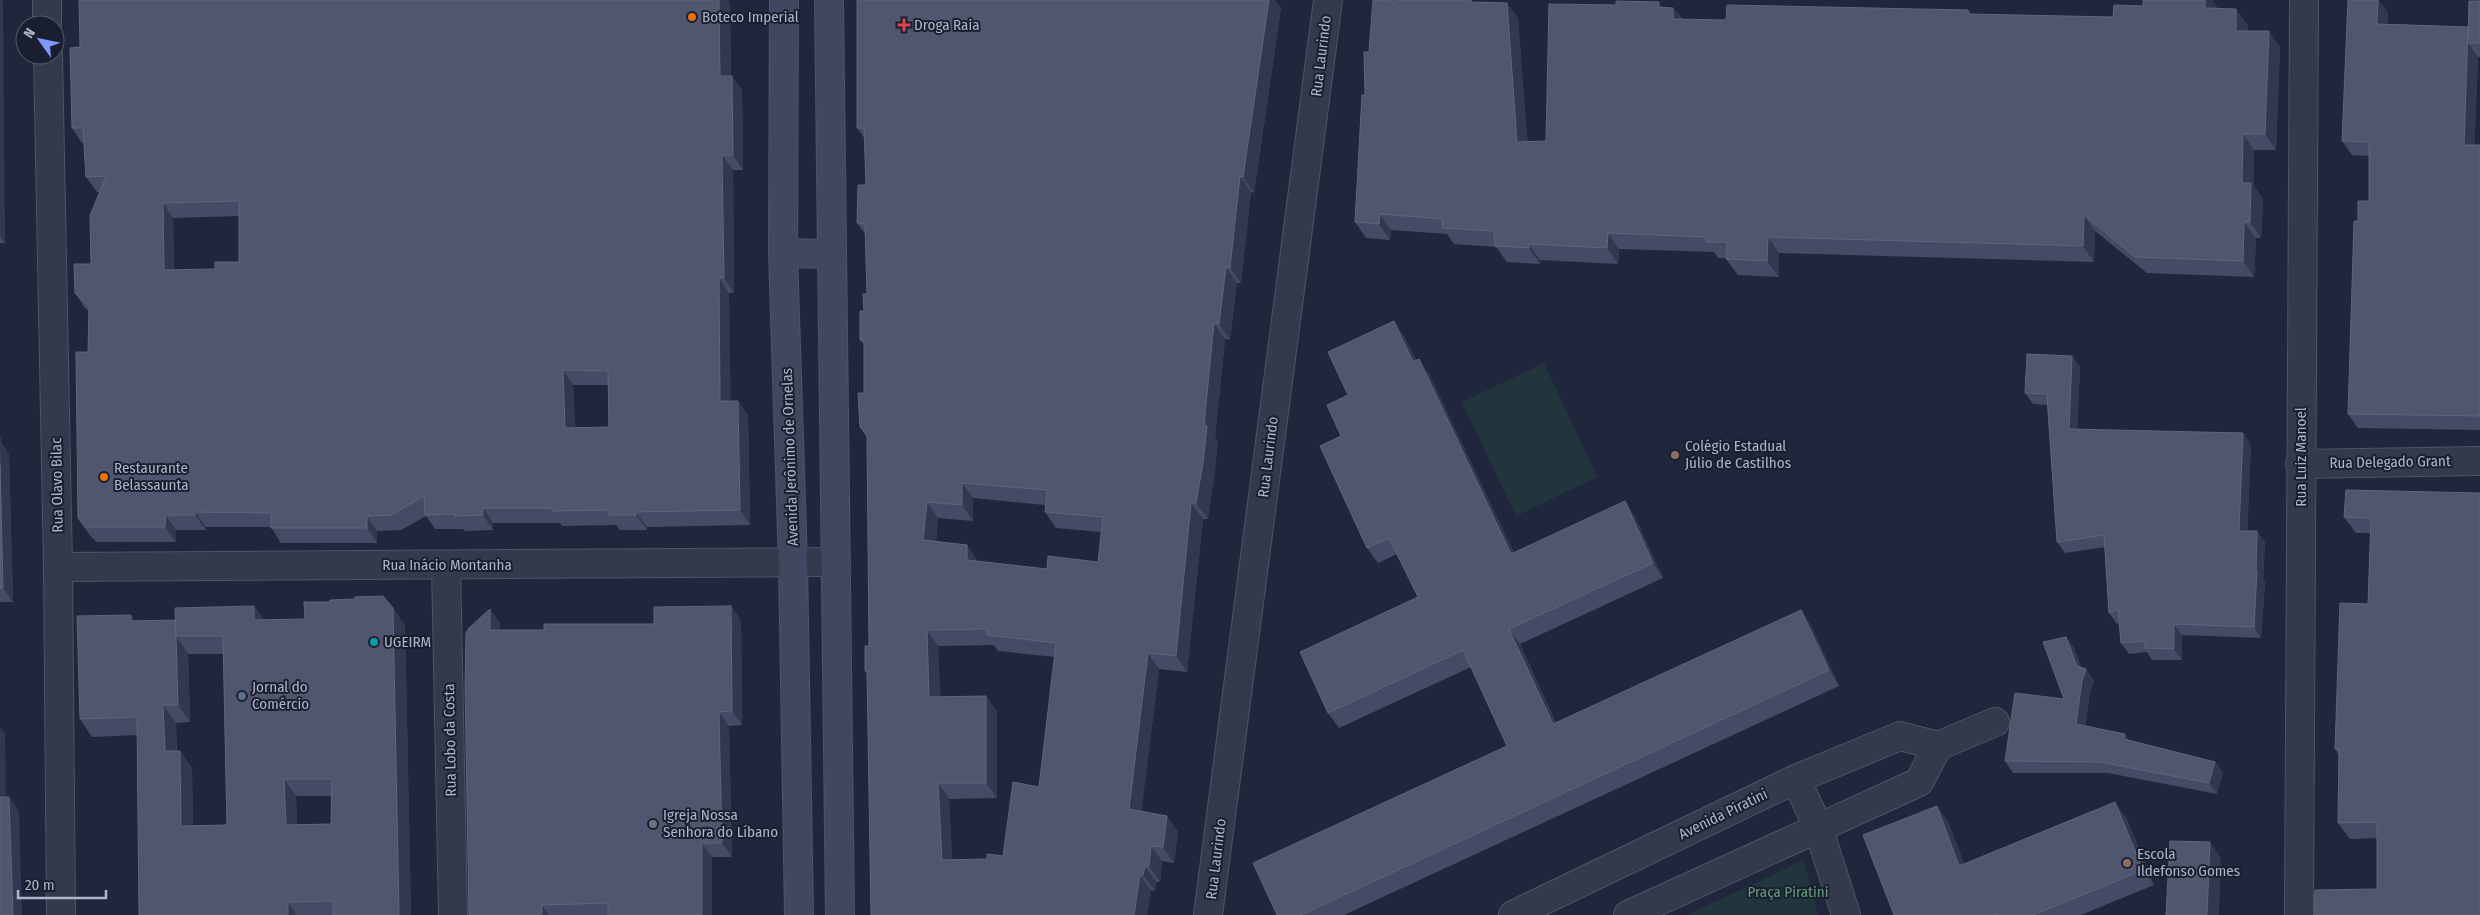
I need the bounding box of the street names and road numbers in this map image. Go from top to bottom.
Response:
street label: Rua Laurindo [1307,14,1335,98]
street label: Avenida Jerônimo de Ornelas [778,368,802,546]
street label: Rua Luiz Manoel [2292,407,2310,507]
street label: Rua Laurindo [1254,415,1282,499]
street label: Rua Olavo Bilac [47,437,67,533]
street label: Rua Delegado Grant [2329,452,2451,472]
street label: Rua Inácio Montanha [382,556,512,574]
street label: Rua Lobo da Costa [440,683,460,797]
street label: Avenida Piratini [1676,785,1770,843]
street label: Rua Laurindo [1202,817,1230,901]

